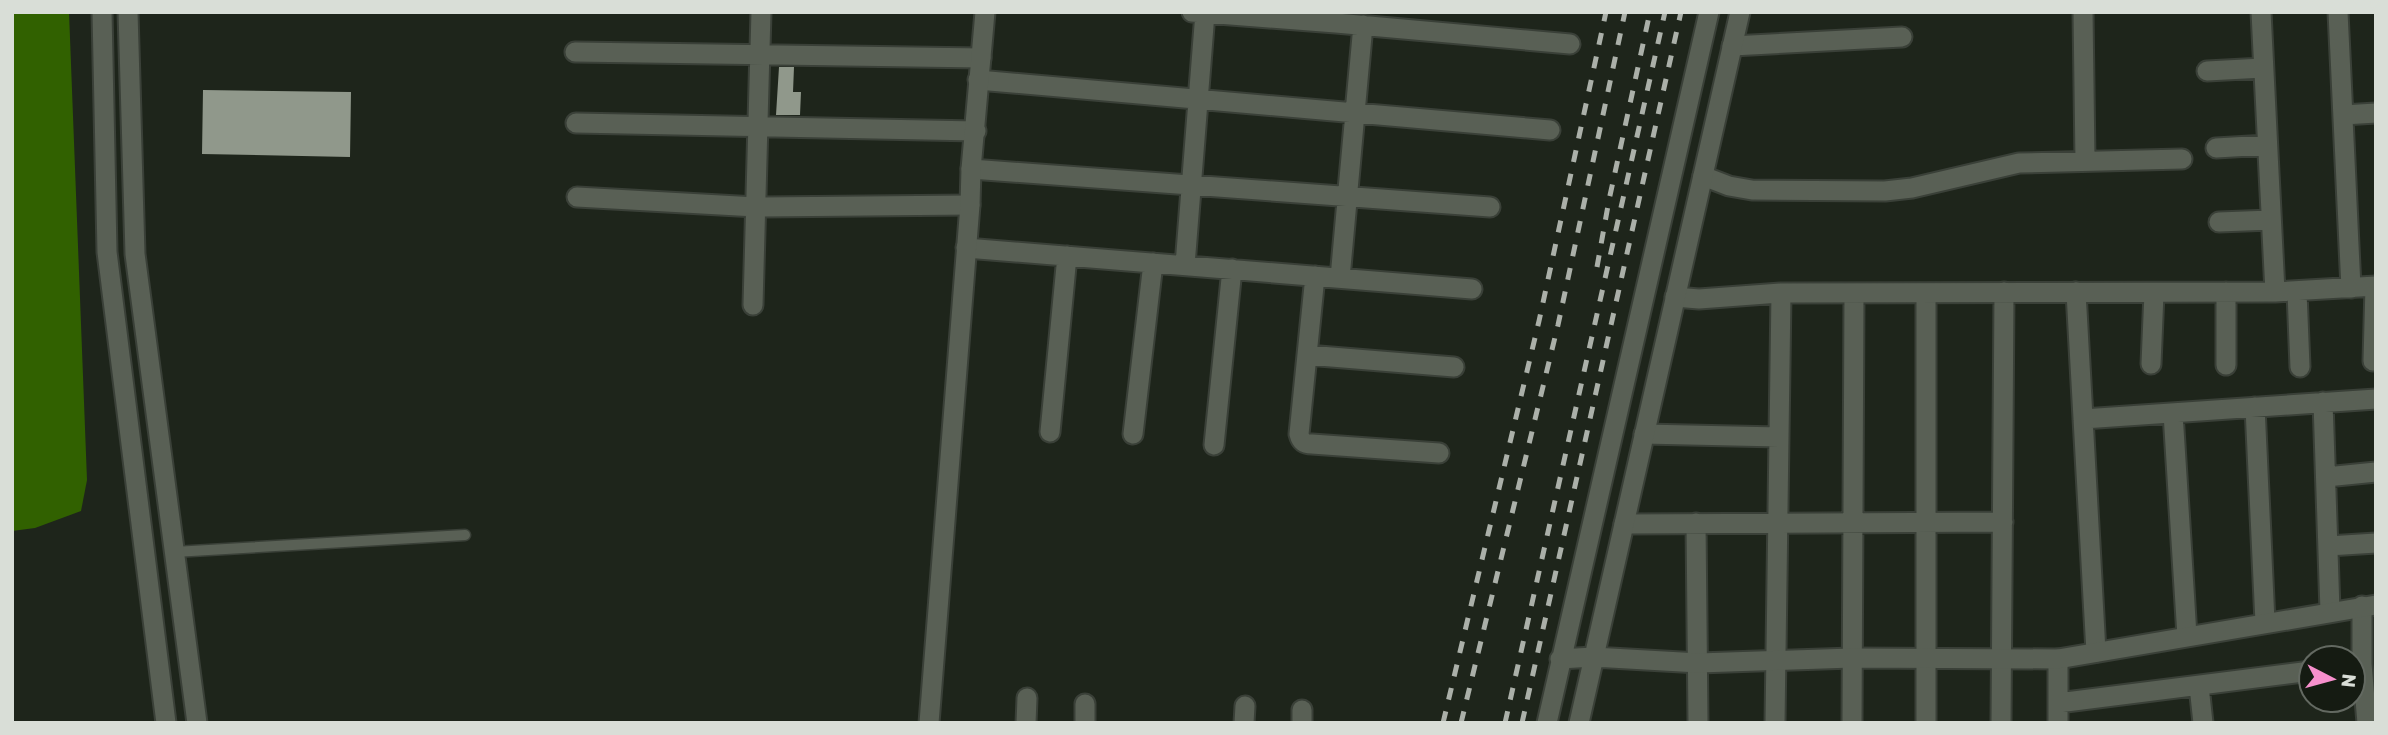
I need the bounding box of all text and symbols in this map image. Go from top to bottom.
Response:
north arrow [2297,644,2367,714]
text: N [2336,673,2361,689]

